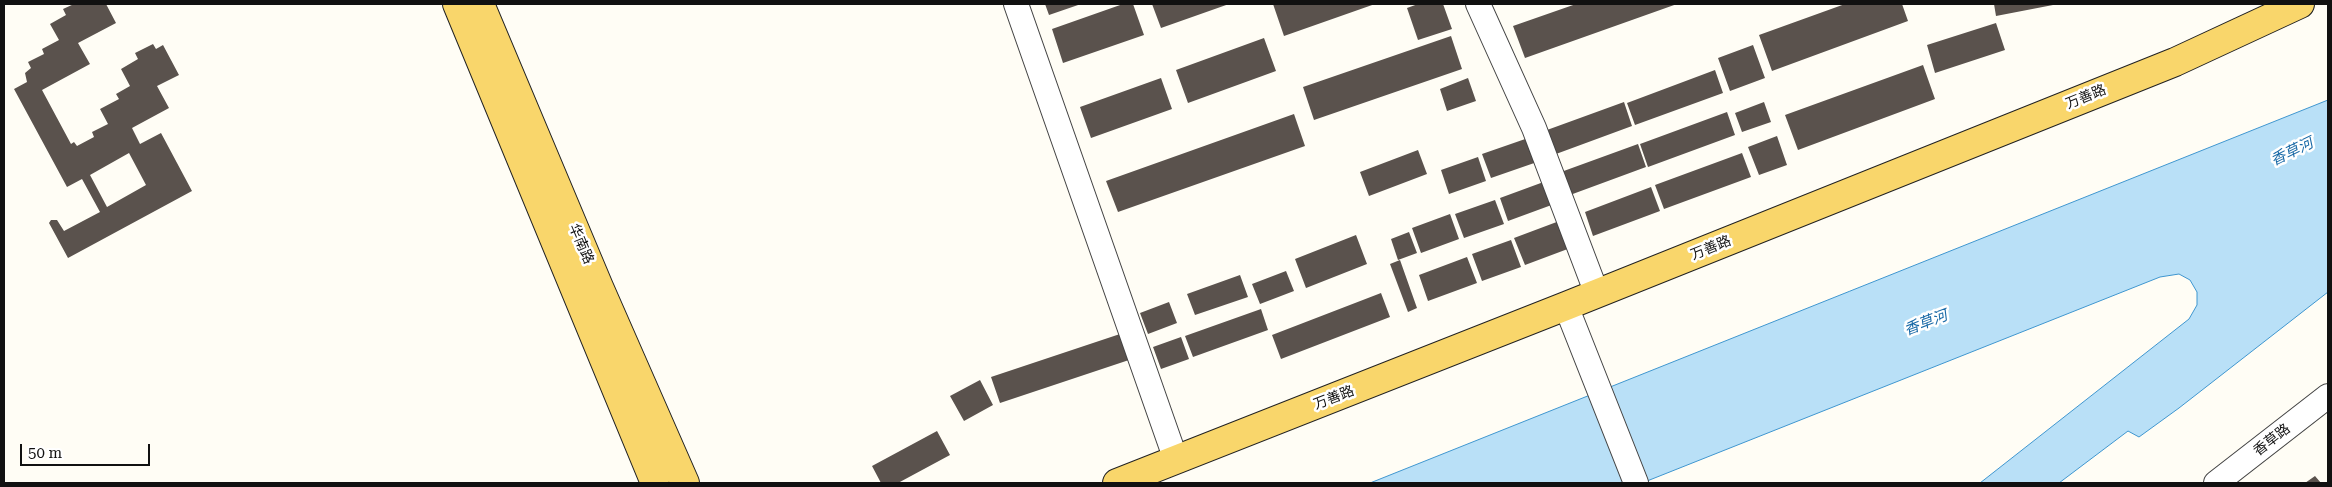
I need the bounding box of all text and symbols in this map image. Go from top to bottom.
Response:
street label: 万善路 [2063,81,2109,113]
water label: 香草河 [2268,134,2316,170]
street label: 华南路 [565,221,597,267]
street label: 万善路 [1688,232,1734,264]
water label: 香草河 [1902,307,1950,339]
street label: 万善路 [1311,383,1357,413]
street label: 香草路 [2250,420,2294,460]
scale bar [22,434,152,466]
text: 50 m [28,444,62,462]

